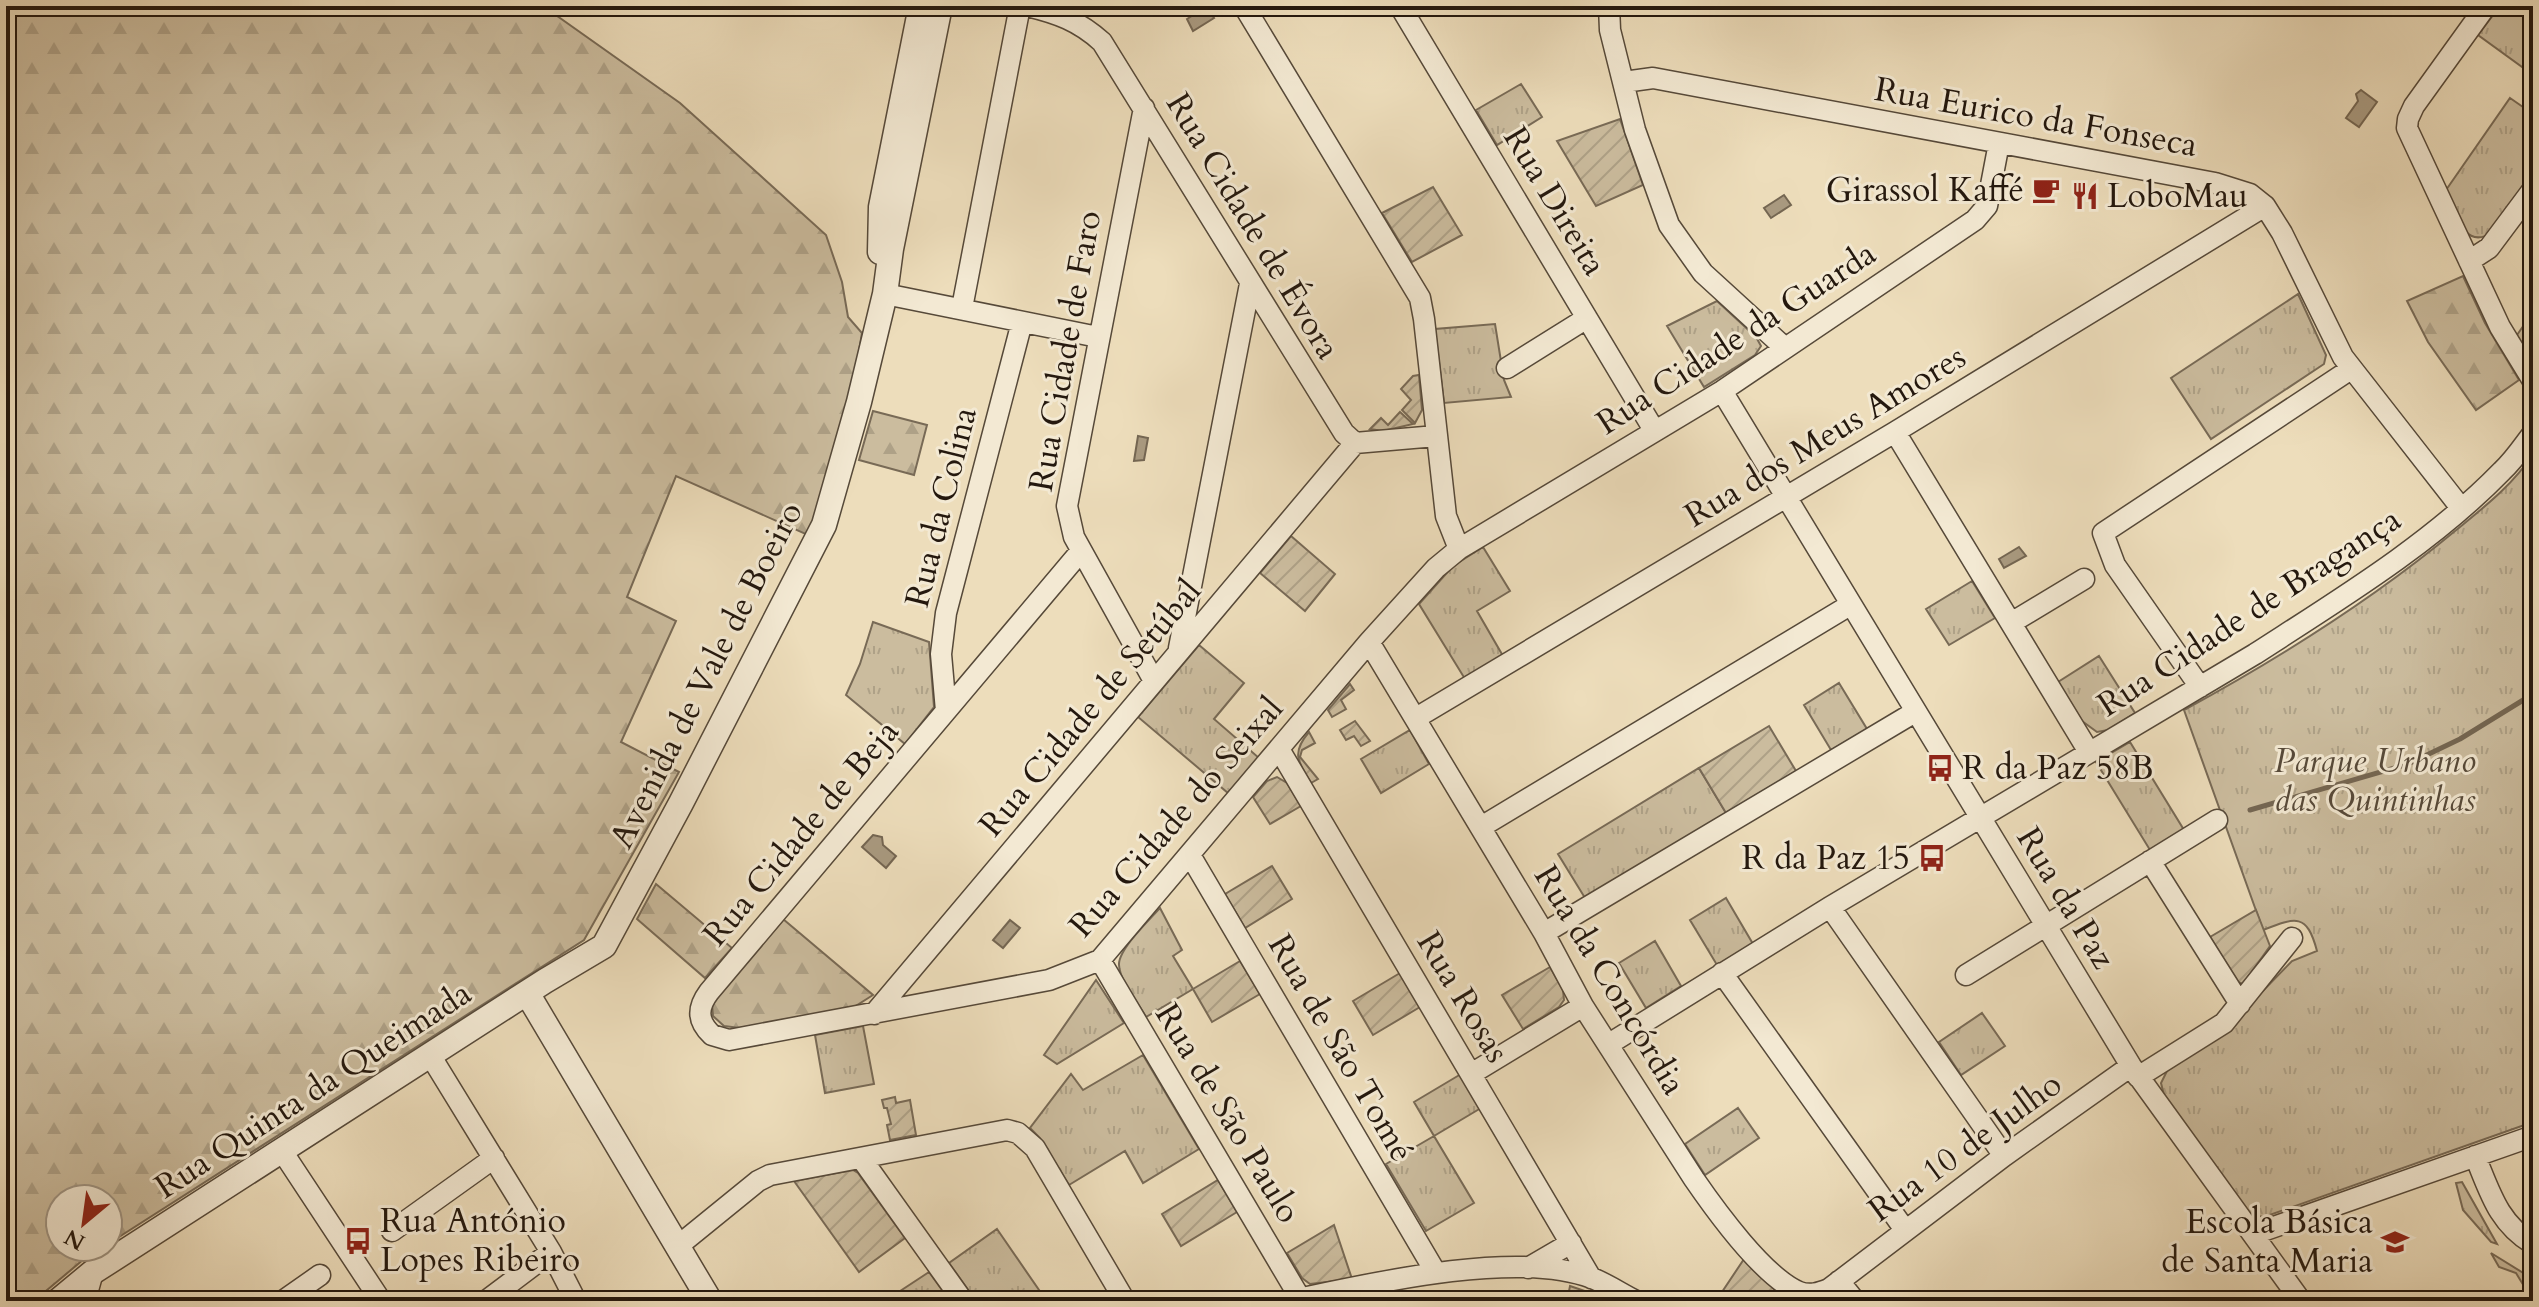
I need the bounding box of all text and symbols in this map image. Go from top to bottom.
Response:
street label: Rua Eurico da Fonseca [1871,66,2201,168]
street label: Rua Cidade de Évora [1155,84,1351,368]
street label: Rua Direita [1493,118,1618,284]
place label: Girassol Kaffé [1826,167,2024,213]
place label: LoboMau [2107,173,2248,219]
cafe icon: Girassol Kaffé [2031,175,2061,205]
restaurant icon: LoboMau [2070,181,2100,211]
street label: Rua Cidade de Faro [1018,207,1112,495]
street label: Rua Cidade da Guarda [1587,230,1885,446]
street label: Rua dos Meus Amores [1676,334,1974,538]
street label: Rua da Colina [894,402,988,612]
street label: Avenida de Vale de Boeiro [599,494,813,856]
street label: Rua Cidade de Bragança [2088,496,2410,727]
street label: Rua Cidade de Setúbal [969,569,1212,847]
street label: Rua Cidade do Seixal [1059,687,1294,947]
street label: Rua Cidade de Beja [693,710,910,956]
park label: Parque Urbano das Quintinhas [2274,738,2476,823]
place label: R da Paz 58B [1962,745,2154,791]
bus stop icon: R da Paz 58B [1925,753,1955,783]
street label: Rua da Paz [2006,818,2126,978]
place label: R da Paz 15 [1741,835,1910,881]
bus stop icon: R da Paz 15 [1917,843,1947,873]
street label: Rua da Concórdia [1523,857,1697,1104]
street label: Rua Rosas [1406,923,1520,1071]
street label: Rua de São Tomé [1257,926,1425,1170]
street label: Rua Quinta da Queimada [146,970,480,1210]
street label: Rua de São Paulo [1144,995,1312,1231]
street label: Rua 10 de Julho [1859,1061,2071,1233]
north arrow [44,1183,124,1263]
place label: Rua António Lopes Ribeiro [380,1198,580,1283]
place label: Escola Básica de Santa Maria [2161,1199,2373,1284]
text: N [59,1222,90,1257]
bus stop icon: Rua António Lopes Ribeiro [343,1226,373,1256]
school or university icon: Escola Básica de Santa Maria [2380,1227,2410,1257]

